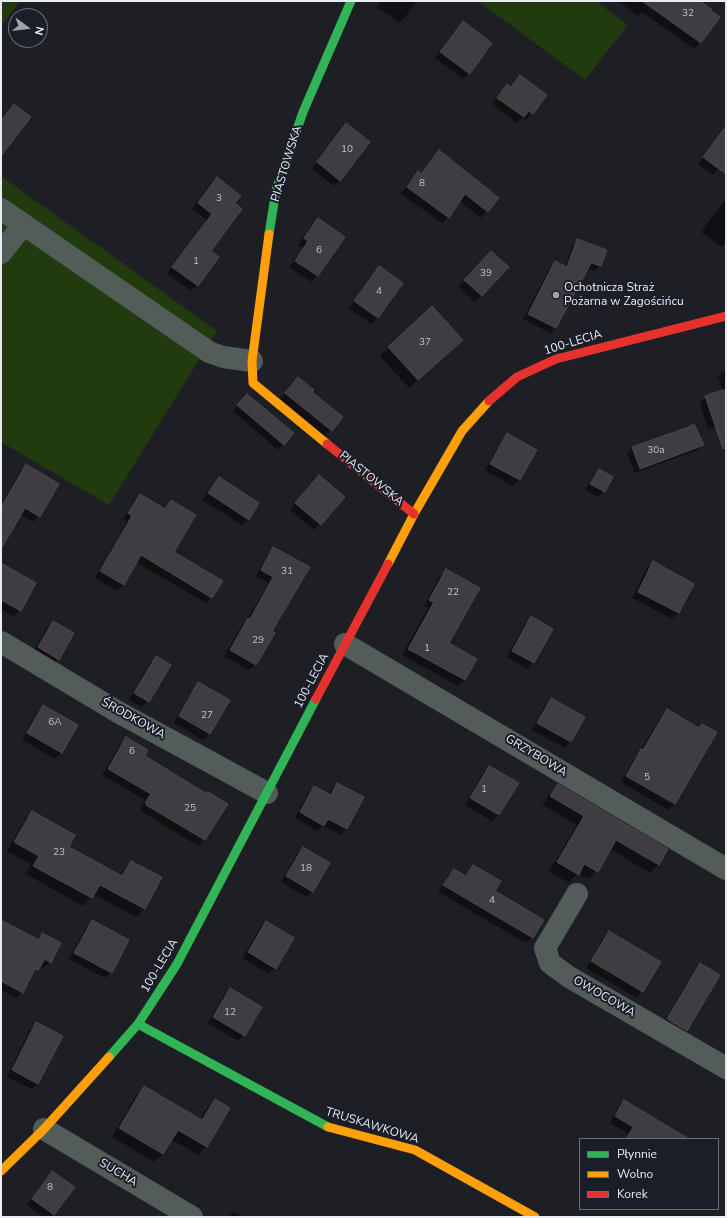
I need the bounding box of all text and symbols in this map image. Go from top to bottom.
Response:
north arrow [8,8,48,48]
house number: 32 [682,8,694,20]
text: N [31,25,47,37]
street label: PIASTOWSKA [269,124,305,204]
house number: 10 [341,144,353,156]
house number: 8 [419,178,425,190]
house number: 3 [216,193,222,205]
house number: 6 [316,245,322,257]
house number: 1 [193,256,199,268]
house number: 39 [480,268,492,280]
place label: Ochotnicza Straż Pożarna w Zagościńcu [564,281,684,309]
house number: 4 [376,286,382,298]
marker: Ochotnicza Straż Pożarna w Zagościńcu [551,290,561,300]
street label: 100-LECIA [542,327,604,359]
house number: 37 [419,337,431,349]
house number: 30a [647,445,665,457]
street label: PIASTOWSKA [336,449,406,509]
house number: 31 [281,566,293,578]
house number: 22 [447,587,459,599]
house number: 29 [252,635,264,647]
house number: 1 [424,643,430,655]
street label: 100-LECIA [292,651,332,711]
street label: ŚRODKOWA [98,696,168,742]
house number: 27 [201,710,213,722]
house number: 6A [48,717,62,729]
street label: GRZYBOWA [502,732,570,780]
house number: 6 [129,746,135,758]
house number: 5 [644,772,650,784]
house number: 1 [481,784,487,796]
house number: 25 [184,803,196,815]
house number: 23 [53,847,65,859]
house number: 18 [300,863,312,875]
house number: 4 [489,895,495,907]
street label: 100-LECIA [138,937,182,995]
street label: OWOCOWA [570,973,638,1021]
house number: 12 [224,1007,236,1019]
street label: TRUSKAWKOWA [323,1105,421,1147]
legend [579,1138,719,1210]
text: Płynnie [617,1146,657,1162]
street label: SUCHA [96,1156,140,1190]
text: Wolno [617,1166,653,1182]
house number: 8 [47,1182,53,1194]
text: Korek [617,1186,648,1202]

